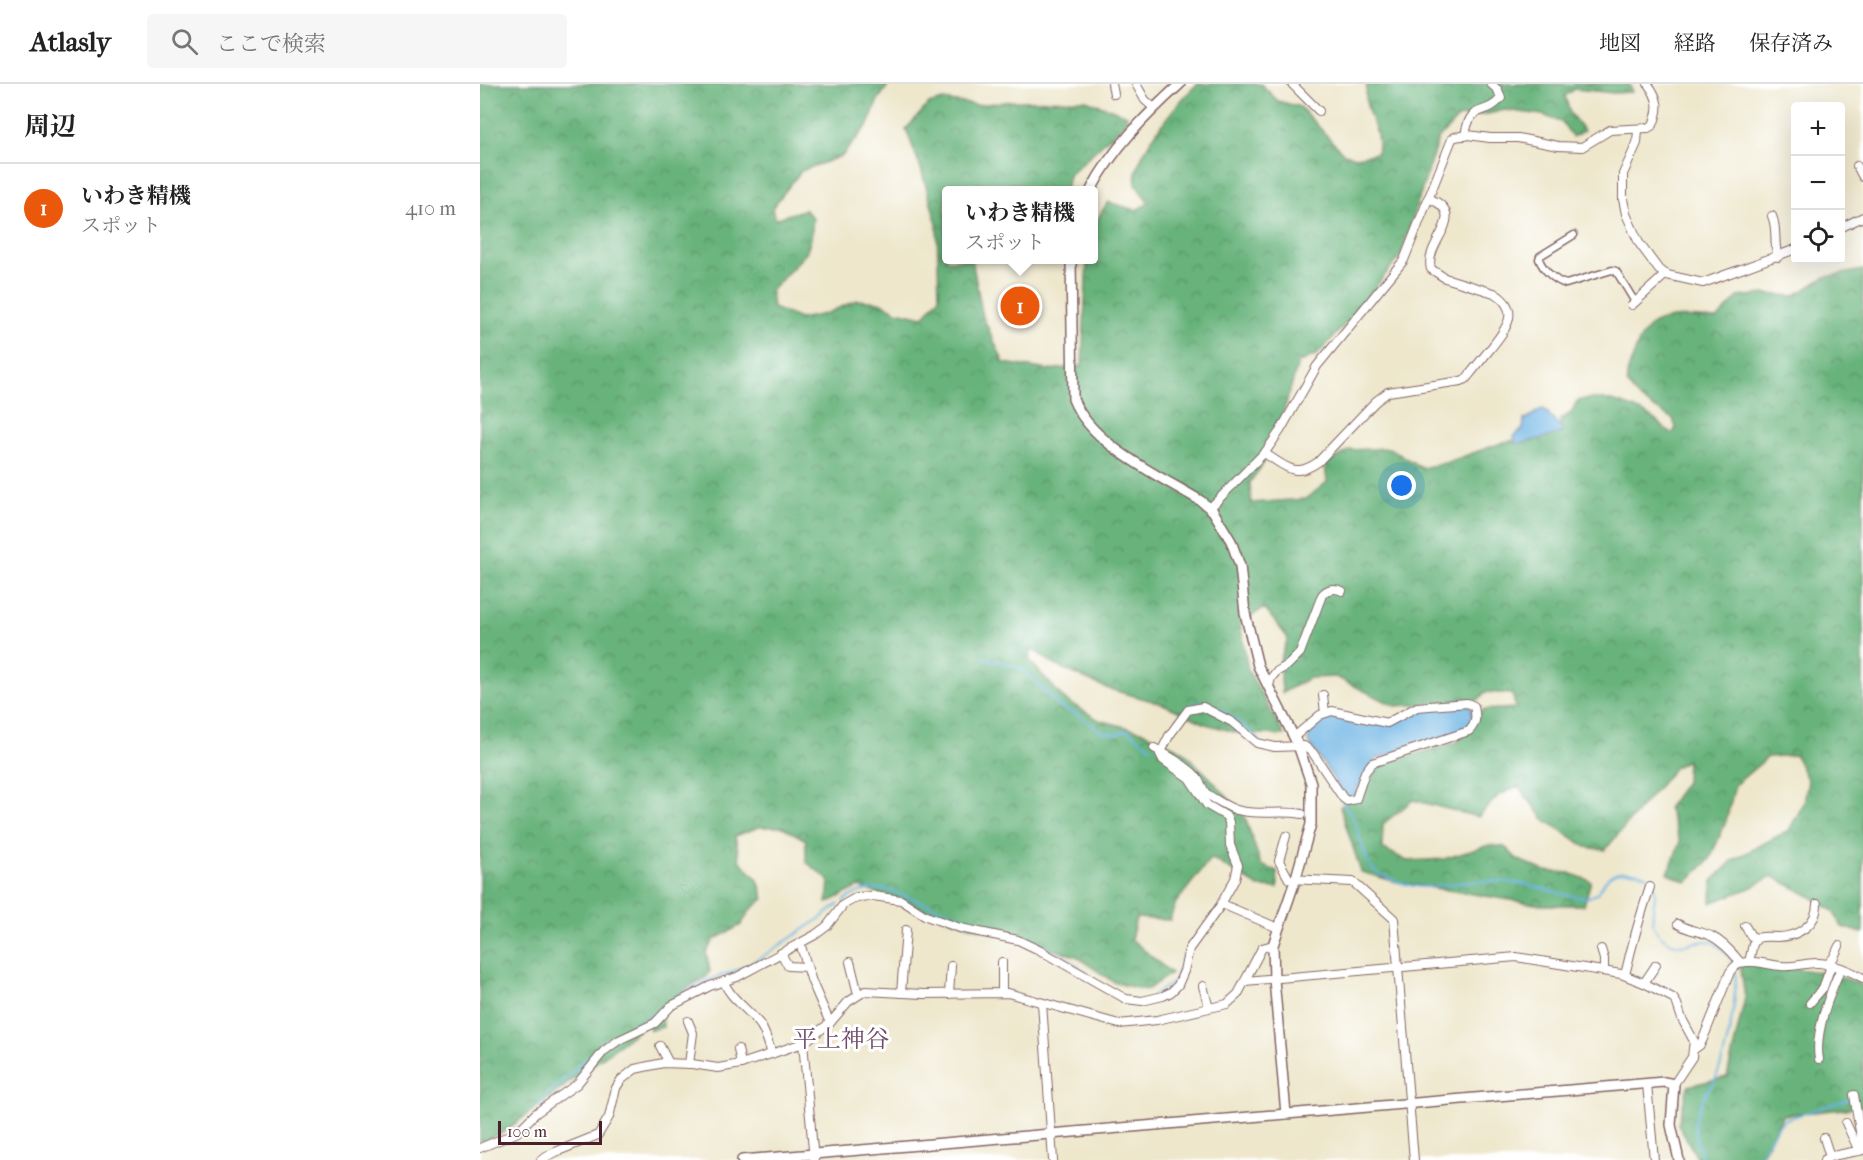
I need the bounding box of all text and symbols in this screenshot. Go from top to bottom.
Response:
search box [147,14,567,68]
text: Atlasly [30,25,111,58]
icon: search [168,25,201,58]
text: ここで検索 [216,31,326,57]
text: 地図 [1599,31,1641,55]
text: 経路 [1674,31,1716,55]
text: 保存済み [1749,31,1833,55]
map controls [1791,102,1845,264]
button: + [1791,102,1845,156]
text: 周辺 [24,111,76,142]
button: − [1791,156,1845,210]
text: いわき精機 [81,183,191,209]
popup [942,186,1098,264]
text: 1 [40,197,47,220]
text: 410 m [405,197,456,220]
text: いわき精機 [965,200,1075,226]
button: locate [1791,210,1845,264]
text: スポット [81,214,161,237]
text: スポット [965,231,1045,254]
pin: 1 [1000,284,1040,328]
your location [1387,471,1416,500]
district label: 平上神谷 [793,1025,889,1053]
scale bar [498,1118,602,1146]
text: 100 m [507,1122,547,1141]

